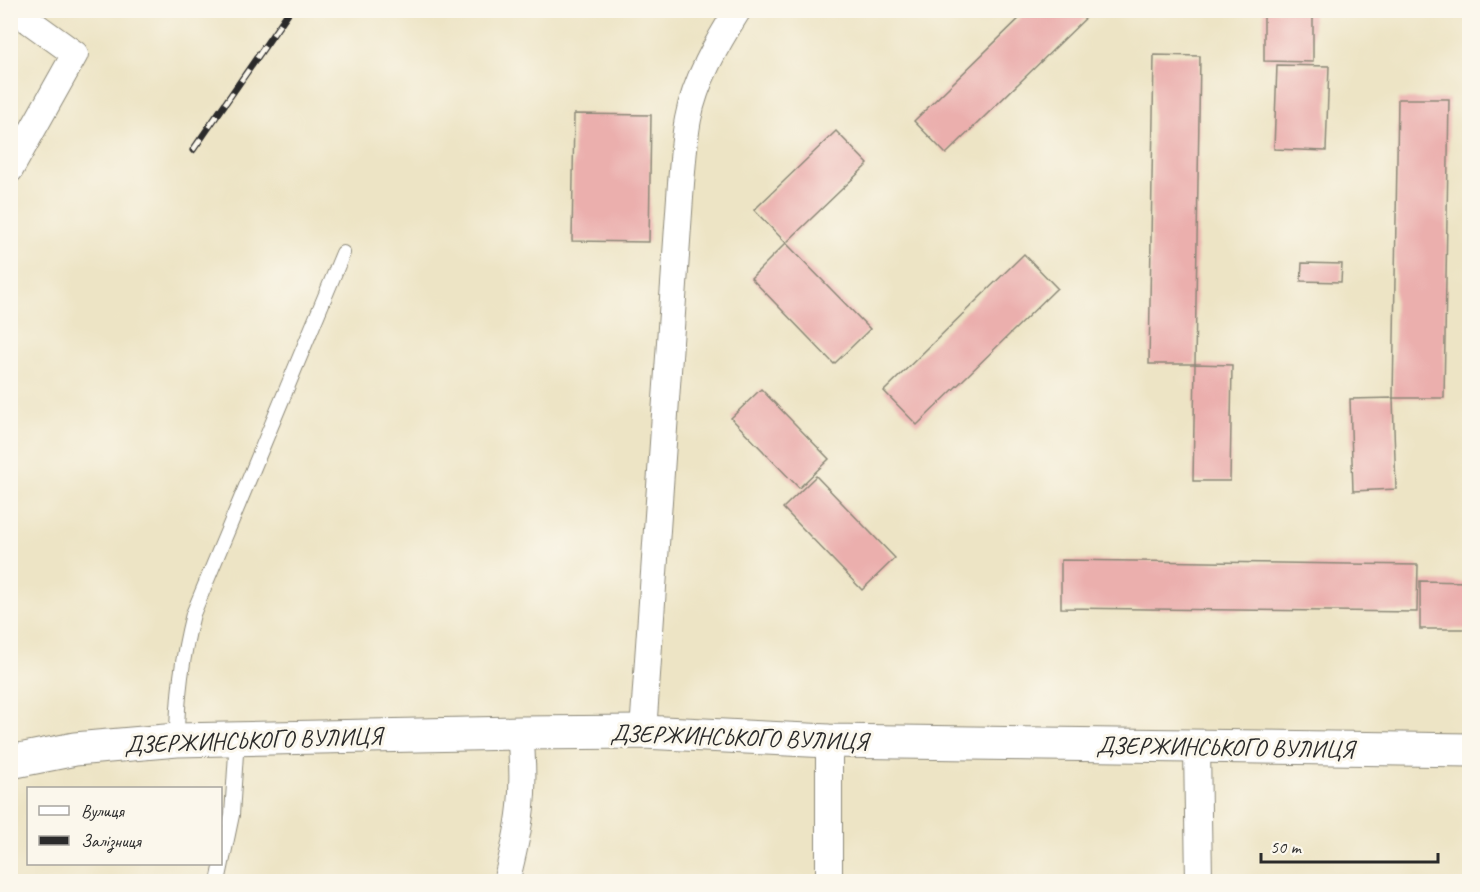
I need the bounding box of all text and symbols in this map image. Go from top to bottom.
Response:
street label: ДЗЕРЖИНСЬКОГО ВУЛИЦЯ [610,718,872,757]
street label: ДЗЕРЖИНСЬКОГО ВУЛИЦЯ [124,720,386,759]
street label: ДЗЕРЖИНСЬКОГО ВУЛИЦЯ [1096,730,1358,764]
legend [27,787,222,865]
text: Вулиця [81,800,125,822]
scale bar [1261,826,1438,864]
text: Залізниця [81,830,142,853]
text: 50 m [1270,836,1303,858]

